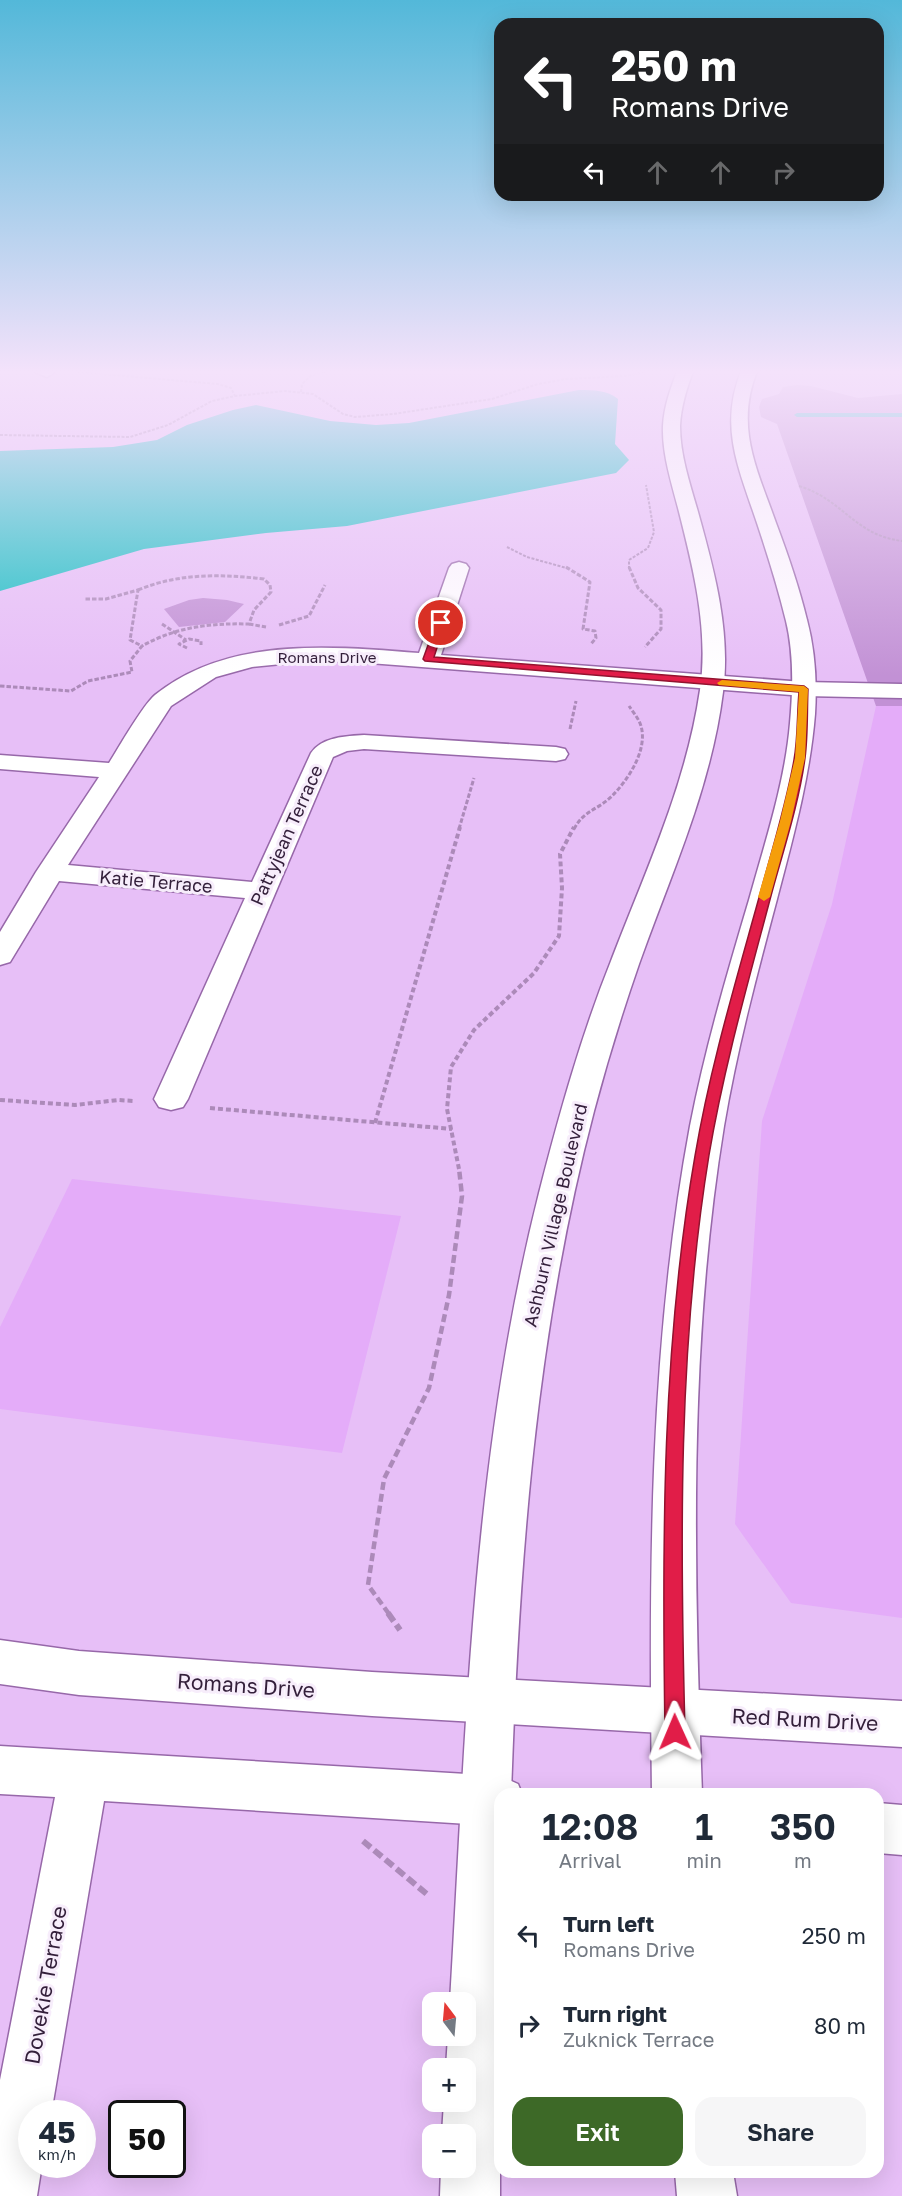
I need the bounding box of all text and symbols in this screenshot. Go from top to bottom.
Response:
text: 250 m [611,40,737,90]
icon: left [512,42,590,120]
text: Romans Drive [611,91,789,123]
icon: left [578,156,611,189]
icon: ahead [641,156,674,189]
icon: ahead [704,156,737,189]
icon: right [767,156,800,189]
pin [415,597,466,648]
icon: arrive [424,606,457,639]
street label: Romans Drive [278,648,377,666]
street label: Pattyjean Terrace [245,761,327,909]
street label: Katie Terrace [99,865,213,897]
street label: Ashburn Village Boulevard [519,1101,591,1329]
street label: Romans Drive [176,1667,316,1703]
position arrow [643,1700,707,1764]
street label: Red Rum Drive [731,1702,879,1736]
text: 12:08 [542,1805,638,1848]
text: 1 [695,1805,713,1848]
text: 350 [770,1805,836,1848]
text: Arrival [559,1848,622,1872]
text: min [686,1848,722,1872]
text: m [794,1848,812,1872]
street label: Dovekie Terrace [18,1904,72,2066]
text: Turn left [563,1910,654,1937]
icon: left [512,1919,545,1952]
text: 250 m [802,1922,866,1949]
text: Romans Drive [563,1937,695,1961]
north arrow [422,1992,476,2046]
map controls [422,1992,476,2178]
text: Turn right [563,2000,667,2027]
icon: right [512,2009,545,2042]
text: 80 m [814,2012,866,2039]
text: Zuknick Terrace [563,2027,714,2051]
button: + [422,2058,476,2112]
button: Exit [512,2097,683,2166]
button: Share [695,2097,866,2166]
speed limit sign: 50 [108,2100,186,2178]
text: 45 [38,2114,76,2150]
button: − [422,2124,476,2178]
text: km/h [38,2145,76,2163]

